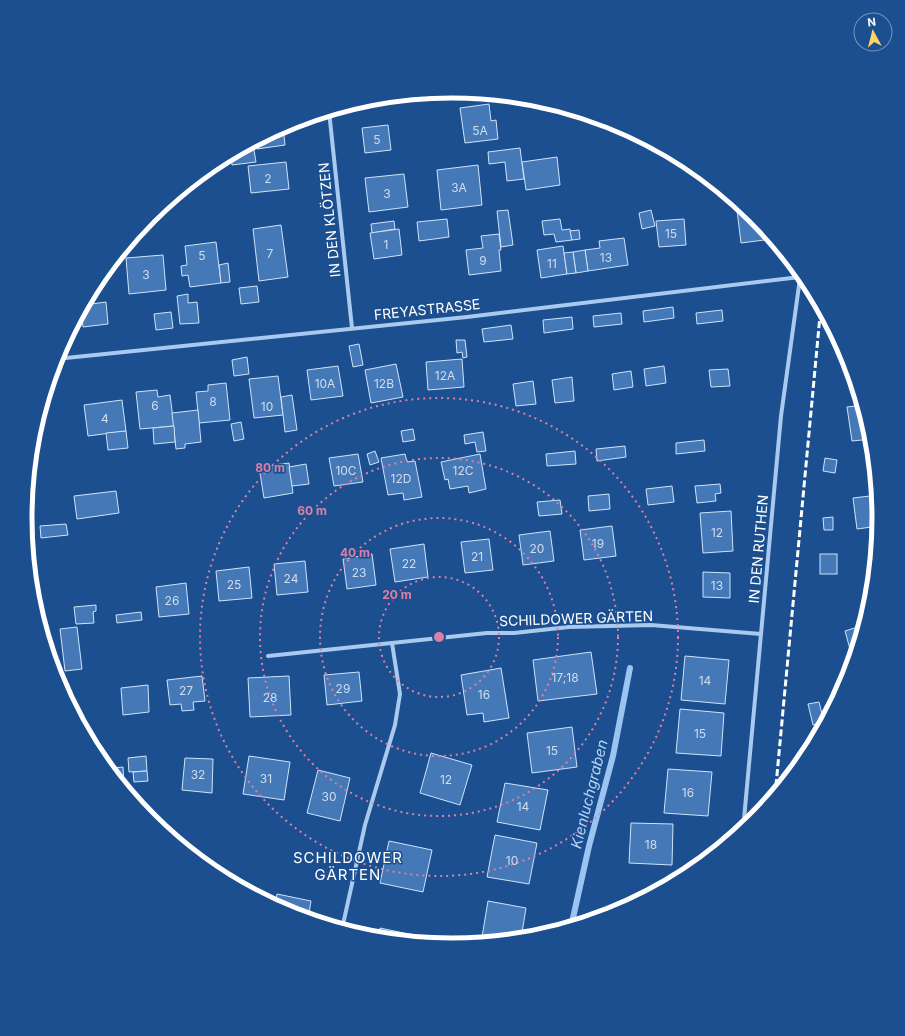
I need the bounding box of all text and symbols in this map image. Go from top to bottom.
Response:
north arrow [853,12,893,52]
text: N [867,15,877,30]
house number: 5A [472,123,488,138]
house number: 5 [373,132,381,147]
street label: IN DEN KLÖTZEN [315,162,343,278]
house number: 2 [264,171,272,186]
house number: 3A [451,180,467,195]
house number: 3 [383,186,391,201]
house number: 15 [665,226,677,241]
house number: 1 [384,237,388,252]
house number: 7 [267,246,274,261]
house number: 5 [198,248,206,263]
house number: 13 [600,250,612,265]
house number: 9 [479,253,487,268]
house number: 11 [547,256,557,271]
house number: 3 [142,267,150,282]
street label: FREYASTRASSE [373,295,481,323]
house number: 12A [435,368,455,383]
house number: 10A [315,376,335,391]
house number: 12B [374,376,394,391]
house number: 8 [209,394,217,409]
house number: 6 [151,398,159,413]
house number: 10 [261,399,273,414]
house number: 4 [101,411,109,426]
text: 80 m [255,460,285,475]
house number: 10C [335,463,357,478]
house number: 12C [453,463,474,478]
house number: 12D [391,471,411,486]
street label: IN DEN RUTHEN [745,494,771,604]
text: 60 m [297,503,327,518]
house number: 12 [711,525,723,540]
house number: 19 [592,536,604,551]
house number: 20 [530,541,544,556]
text: 40 m [340,545,370,560]
house number: 21 [471,549,483,564]
house number: 22 [402,556,416,571]
house number: 23 [352,565,366,580]
house number: 24 [284,571,299,586]
house number: 25 [227,577,241,592]
house number: 13 [711,578,723,593]
text: 20 m [382,587,412,602]
house number: 26 [165,593,179,608]
street label: SCHILDOWER GÄRTEN [499,607,653,629]
centre of rings [432,630,446,644]
house number: 17;18 [551,670,579,685]
house number: 14 [699,673,712,688]
house number: 29 [336,681,350,696]
house number: 27 [179,683,193,698]
house number: 16 [478,687,490,702]
house number: 28 [263,690,277,705]
house number: 15 [694,726,706,741]
water label: Kienluchgraben [566,737,612,851]
house number: 15 [546,743,558,758]
house number: 32 [191,767,205,782]
house number: 31 [260,771,272,786]
house number: 12 [440,772,452,787]
house number: 16 [682,785,694,800]
house number: 30 [322,789,336,804]
house number: 14 [517,799,530,814]
house number: 18 [645,837,657,852]
district label: SCHILDOWER GÄRTEN [293,848,403,884]
house number: 10 [506,853,518,868]

